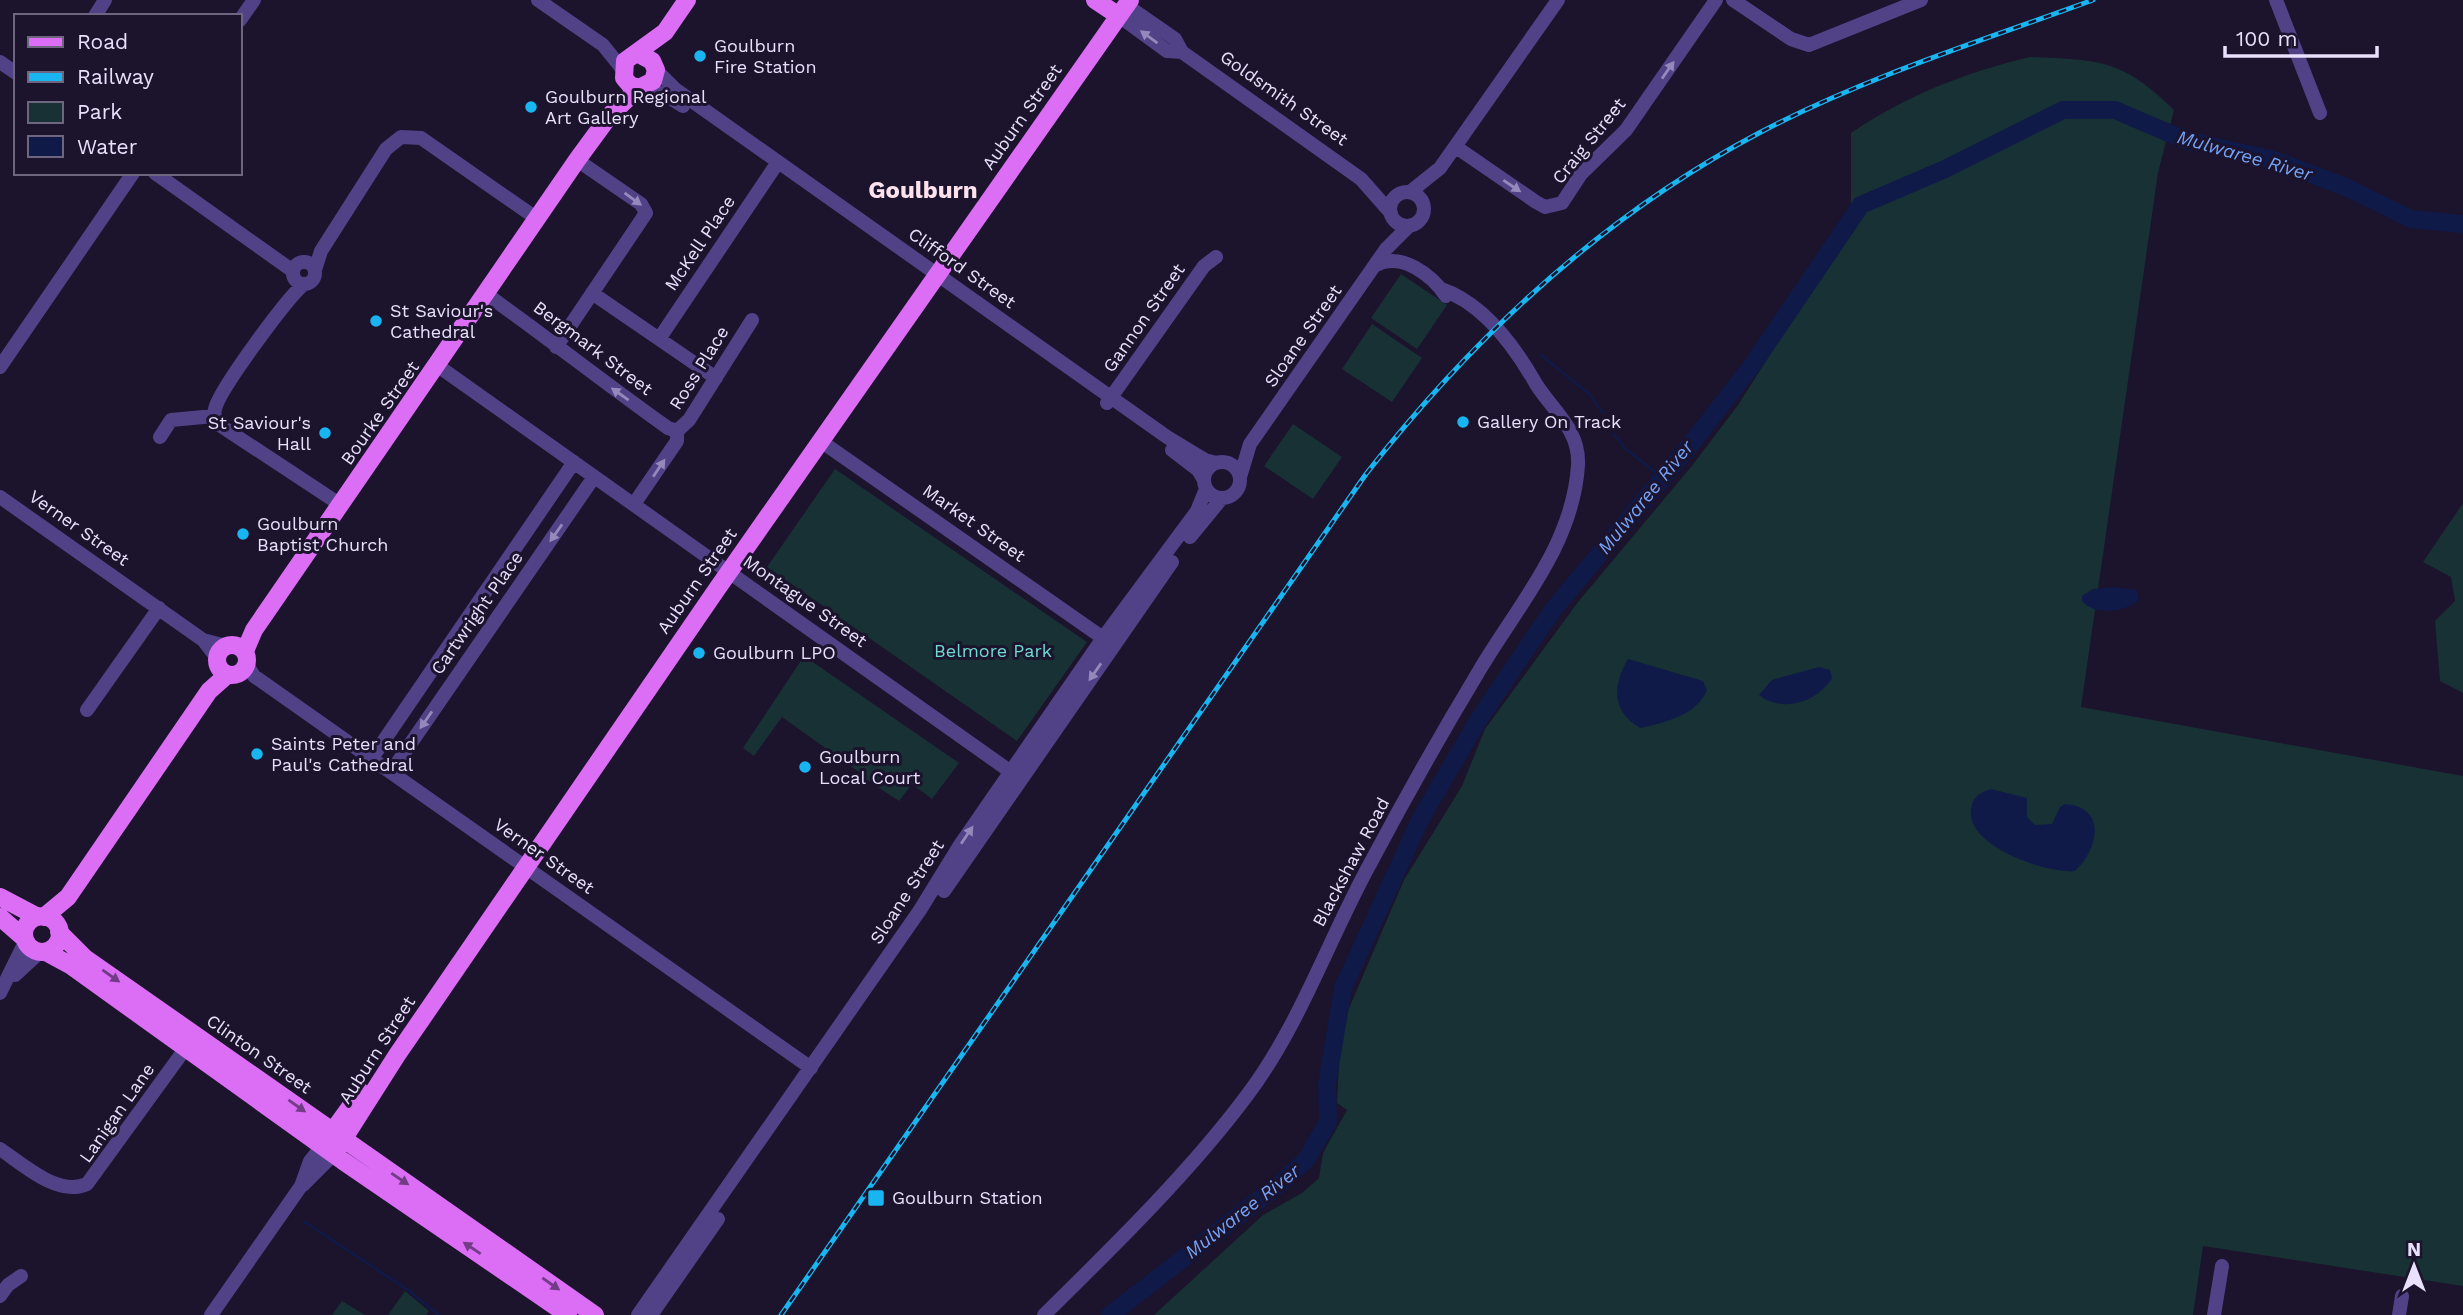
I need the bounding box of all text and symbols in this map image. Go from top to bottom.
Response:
legend [14,14,242,175]
scale bar [2225,14,2377,58]
text: 100 m [2236,26,2298,51]
text: Road [77,29,128,54]
one-way arrow [1140,31,1158,45]
place label: Goulburn Fire Station [714,35,817,77]
street label: Goldsmith Street [1216,46,1353,150]
marker: Goulburn Fire Station [692,48,708,64]
street label: Auburn Street [977,60,1066,174]
one-way arrow [1661,61,1675,79]
text: Railway [77,64,154,89]
place label: Goulburn Regional Art Gallery [545,86,707,128]
street label: Craig Street [1548,93,1630,188]
text: Park [77,99,122,124]
marker: Goulburn Regional Art Gallery [523,99,539,115]
water label: Mulwaree River [2175,125,2316,186]
text: Water [77,134,138,159]
district label: Goulburn [868,176,978,204]
one-way arrow [1503,179,1521,193]
street label: McKell Place [660,191,739,294]
one-way arrow [624,192,642,206]
street label: Clifford Street [905,223,1020,313]
street label: Gannon Street [1098,259,1189,376]
street label: Sloane Street [1260,280,1346,391]
street label: Bergmark Street [530,296,657,399]
place label: St Saviour's Cathedral [390,300,493,342]
marker: St Saviour's Cathedral [368,313,384,329]
street label: Ross Place [665,322,733,413]
street label: Bourke Street [336,357,423,469]
one-way arrow [611,387,629,401]
place label: Gallery On Track [1477,411,1621,432]
place label: St Saviour's Hall [208,412,311,454]
marker: Gallery On Track [1455,414,1471,430]
marker: St Saviour's Hall [317,425,333,441]
water label: Mulwaree River [1593,435,1699,559]
one-way arrow [652,458,665,478]
street label: Market Street [919,479,1030,566]
street label: Verner Street [25,485,134,570]
place label: Goulburn Baptist Church [257,513,388,555]
one-way arrow [549,524,563,542]
street label: Auburn Street [652,524,741,638]
marker: Goulburn Baptist Church [235,526,251,542]
street label: Cartwright Place [426,547,527,678]
street label: Montague Street [739,550,872,651]
park label: Belmore Park [934,640,1052,661]
place label: Goulburn LPO [713,642,836,663]
marker: Goulburn LPO [691,645,707,661]
one-way arrow [1088,663,1102,681]
one-way arrow [419,711,433,729]
place label: Saints Peter and Paul's Cathedral [271,733,416,775]
marker: Saints Peter and Paul's Cathedral [249,746,265,762]
place label: Goulburn Local Court [819,746,921,788]
marker: Goulburn Local Court [797,759,813,775]
street label: Blackshaw Road [1308,794,1393,930]
street label: Verner Street [490,813,599,898]
one-way arrow [961,825,974,844]
street label: Sloane Street [865,835,948,948]
one-way arrow [102,969,120,983]
street label: Auburn Street [334,992,419,1107]
street label: Clinton Street [203,1010,316,1098]
street label: Lanigan Lane [75,1059,159,1166]
one-way arrow [288,1099,306,1113]
water label: Mulwaree River [1180,1159,1305,1263]
one-way arrow [391,1172,409,1186]
place label: Goulburn Station [892,1187,1043,1208]
marker: Goulburn Station [866,1188,886,1208]
north arrow [2379,1231,2449,1301]
text: N [2407,1238,2421,1261]
one-way arrow [462,1242,481,1255]
one-way arrow [542,1277,560,1291]

